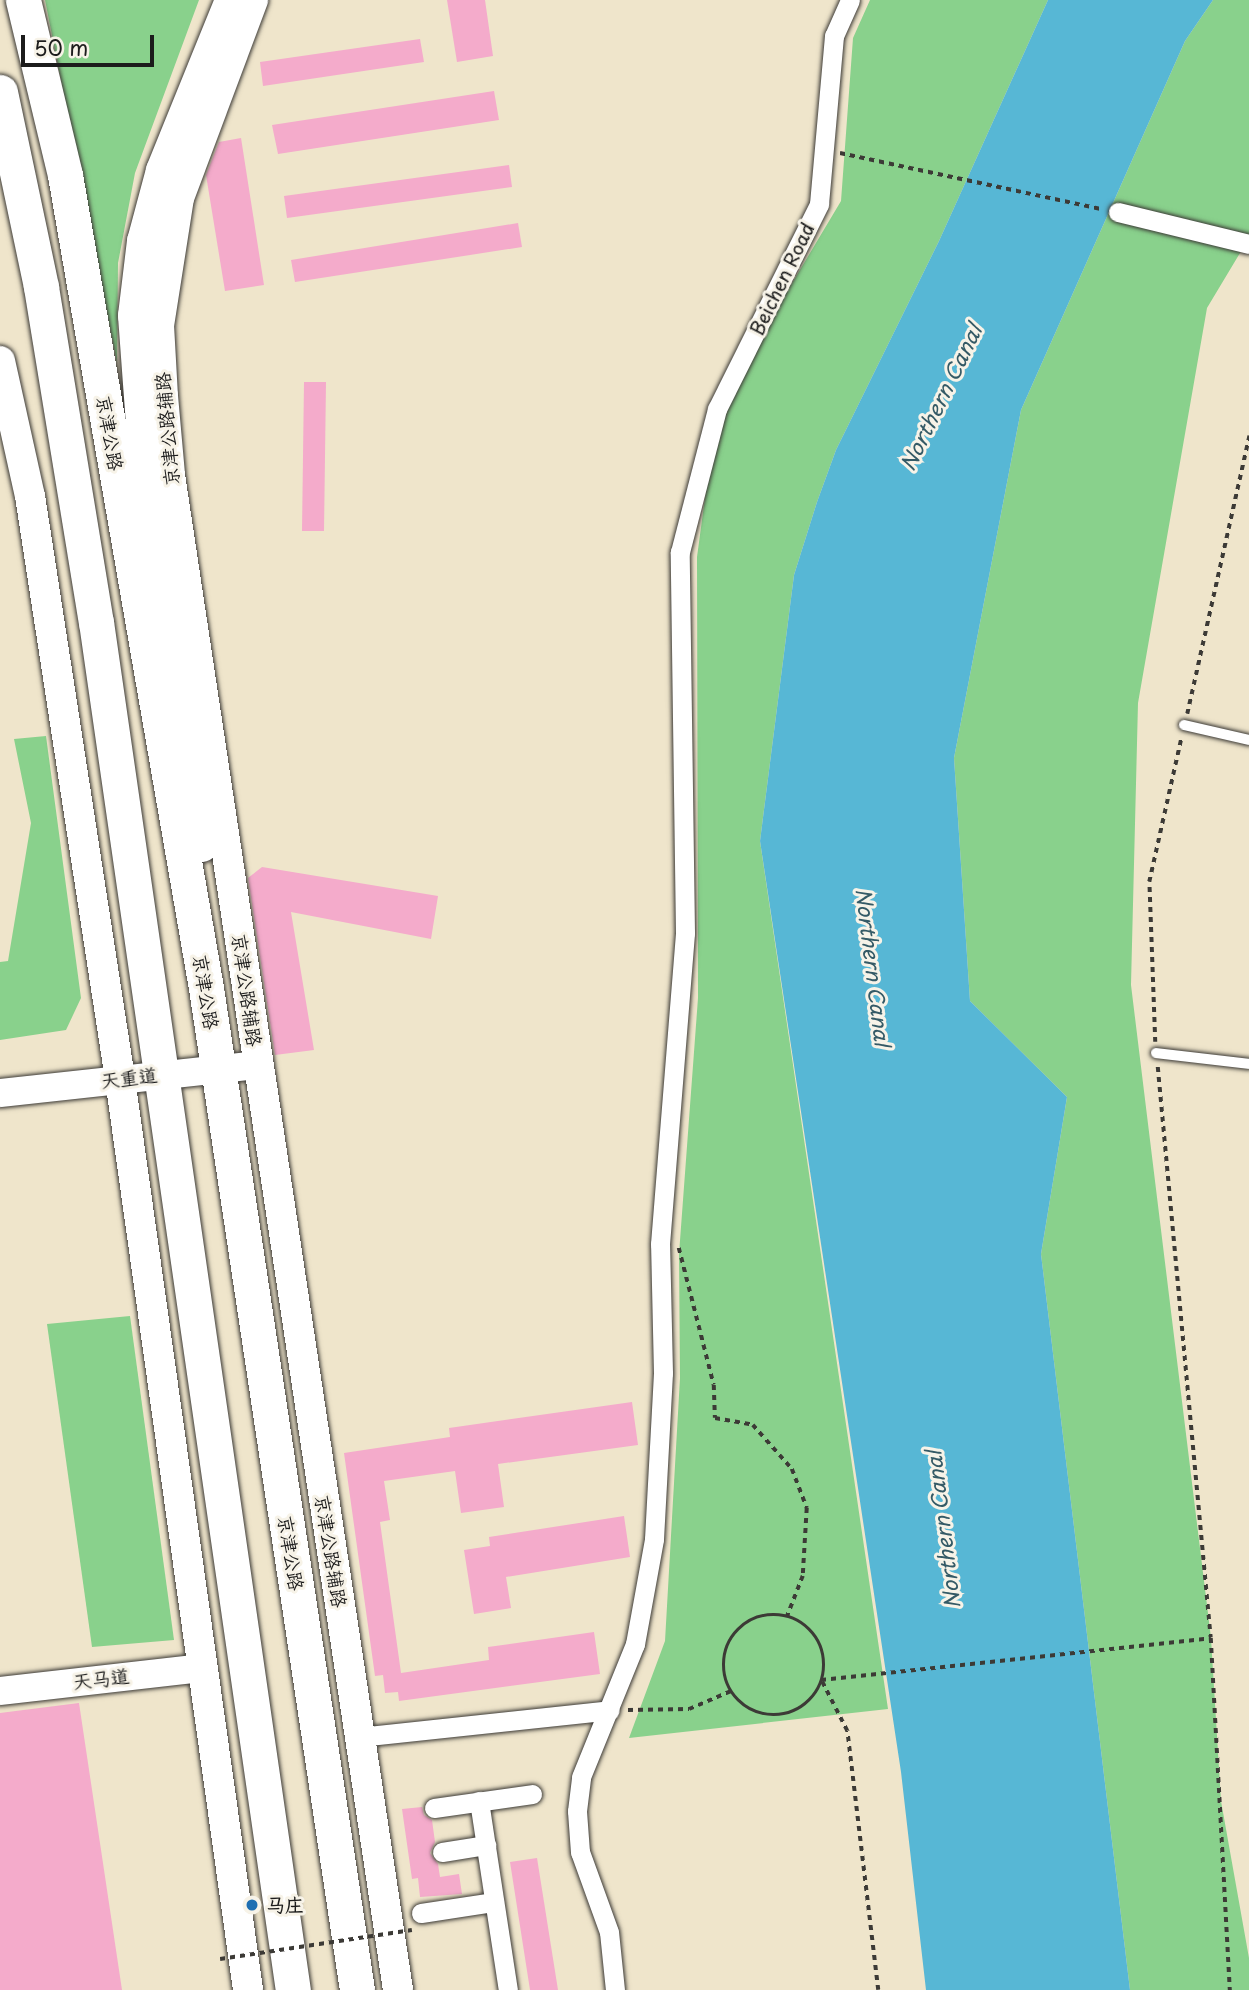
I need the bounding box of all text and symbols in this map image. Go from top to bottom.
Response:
scale bar [24,21,158,65]
text: 50 m [34,31,88,63]
street label: Beichen Road [745,219,819,339]
water label: Northern Canal [894,319,986,475]
street label: 京津公路辅路 [151,371,183,487]
street label: 京津公路 [92,394,128,472]
water label: Northern Canal [852,886,896,1048]
street label: 京津公路辅路 [228,932,266,1048]
street label: 京津公路 [189,953,223,1031]
street label: 天重道 [99,1063,159,1093]
water label: Northern Canal [920,1449,964,1611]
street label: 京津公路辅路 [311,1493,351,1609]
street label: 京津公路 [274,1514,308,1592]
street label: 天马道 [71,1664,131,1694]
place label: 马庄 [266,1894,304,1916]
marker: 马庄 [244,1897,260,1913]

